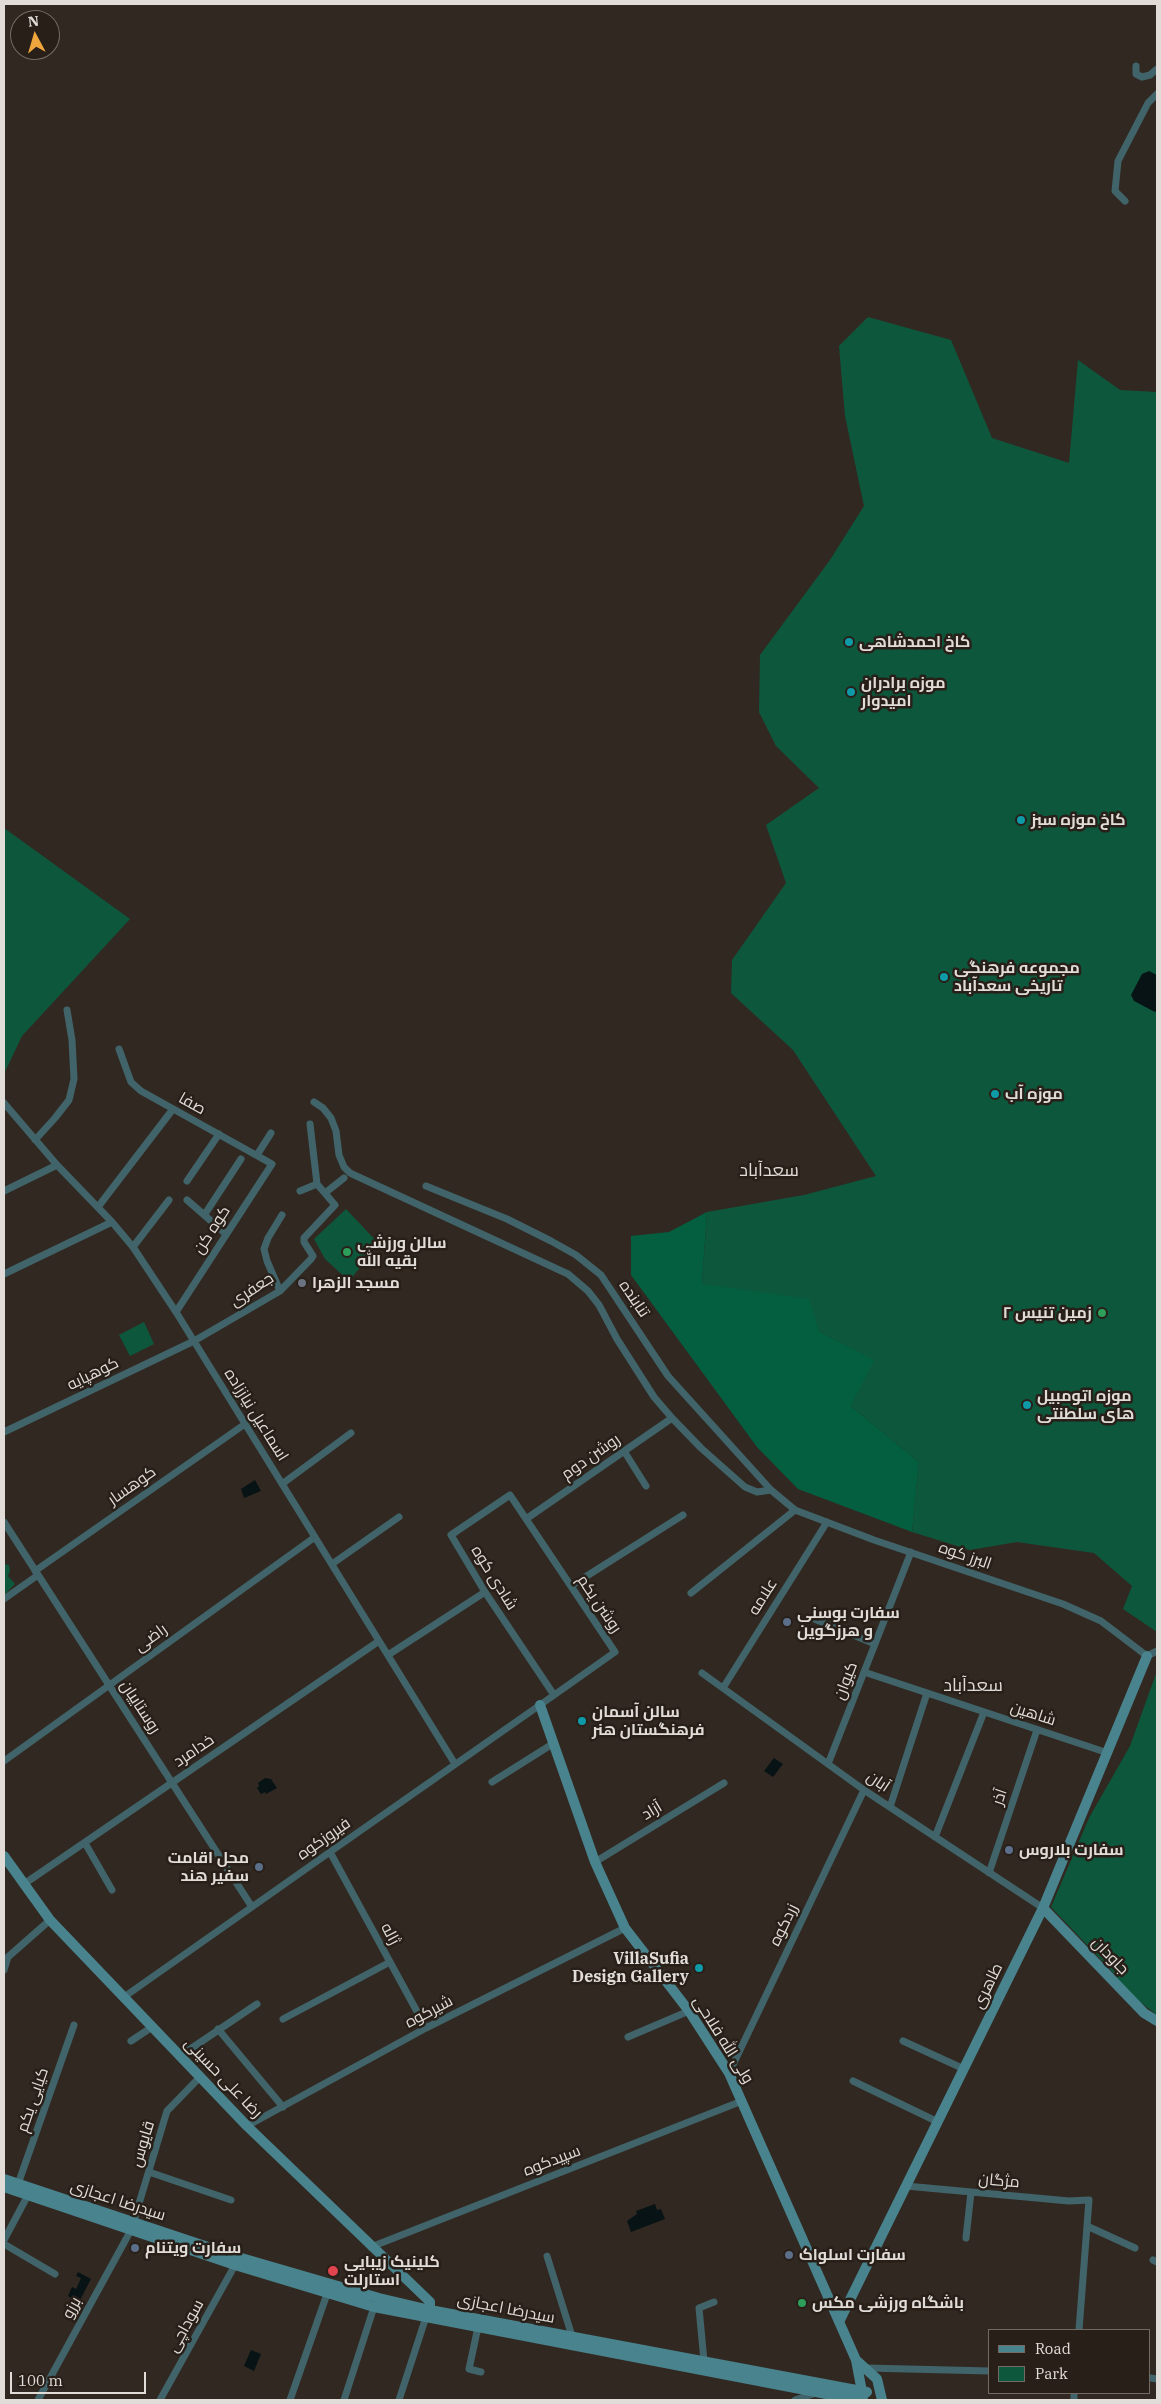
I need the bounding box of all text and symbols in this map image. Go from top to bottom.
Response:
north arrow [10,10,60,60]
text: N [27,12,40,31]
place label: کاخ احمدشاهی [859,632,970,652]
marker: کاخ احمدشاهی [843,636,855,648]
place label: موزه برادران امیدوار [861,673,945,711]
marker: موزه برادران امیدوار [845,686,857,698]
place label: کاخ موزه سبز [1031,810,1126,830]
marker: کاخ موزه سبز [1015,814,1027,826]
place label: مجموعه فرهنگی تاریخی سعدآباد [954,958,1080,996]
marker: مجموعه فرهنگی تاریخی سعدآباد [938,971,950,983]
place label: موزه آب [1005,1084,1063,1104]
marker: موزه آب [989,1088,1001,1100]
street label: صفا [175,1089,209,1119]
district label: سعدآباد [739,1160,799,1182]
street label: کوه کن [189,1202,235,1258]
place label: سالن ورزشی بقیه الله [357,1233,447,1271]
marker: سالن ورزشی بقیه الله [341,1246,353,1258]
street label: جعفری [226,1269,278,1311]
place label: مسجد الزهرا [312,1273,400,1293]
marker: مسجد الزهرا [296,1277,308,1289]
street label: تنابنده [615,1277,653,1321]
place label: زمین تنیس ۲ [1002,1303,1092,1323]
marker: زمین تنیس ۲ [1096,1307,1108,1319]
street label: کوهپایه [64,1353,122,1395]
street label: اسماعیل نیاززاده [220,1365,292,1465]
place label: موزه اتومبیل های سلطنتی [1037,1386,1134,1424]
marker: موزه اتومبیل های سلطنتی [1021,1399,1033,1411]
street label: روشن دوم [558,1430,624,1484]
street label: کوهسار [104,1462,160,1510]
street label: البرز کوه [936,1538,994,1574]
street label: شادی کوه [467,1542,521,1614]
street label: روشن یکم [573,1571,625,1637]
street label: علامه [744,1575,782,1619]
place label: سفارت بوسنی و هرزگوین [797,1603,900,1641]
marker: سفارت بوسنی و هرزگوین [781,1616,793,1628]
street label: راضی [131,1620,171,1656]
street label: کیوان [830,1659,862,1703]
district label: سعدآباد [943,1675,1003,1697]
street label: روستاییان [116,1677,164,1737]
street label: شاهین [1008,1698,1058,1730]
place label: سالن آسمان فرهنگستان هنر [592,1702,705,1740]
marker: سالن آسمان فرهنگستان هنر [576,1715,588,1727]
street label: خدامرد [170,1731,218,1771]
street label: آبان [863,1767,893,1797]
street label: آذر [988,1786,1012,1808]
street label: آزاد [638,1797,666,1825]
street label: فیروزکوه [294,1814,354,1864]
place label: سفارت بلاروس [1019,1840,1123,1860]
marker: سفارت بلاروس [1003,1844,1015,1856]
place label: محل اقامت سفیر هند [168,1848,249,1886]
marker: محل اقامت سفیر هند [253,1861,265,1873]
street label: زردکوه [766,1901,802,1949]
street label: ژاله [376,1920,404,1948]
street label: جاودان [1087,1933,1133,1979]
place label: VillaSufia Design Gallery [572,1949,689,1987]
street label: طاهری [969,1960,1007,2012]
marker: VillaSufia Design Gallery [693,1962,705,1974]
street label: شیرکوه [402,1991,456,2033]
street label: ولی‌ الله فلاحی [689,1993,757,2087]
street label: رضا علی حسینی [180,2034,266,2122]
street label: کیایی یکم [13,2065,53,2135]
street label: قایوس [127,2119,159,2169]
street label: سپیدکوه [521,2141,583,2181]
street label: مژگان [978,2170,1020,2192]
street label: سیدرضا اعجازی [68,2177,168,2225]
place label: سفارت ویتنام [145,2238,241,2258]
marker: سفارت ویتنام [129,2242,141,2254]
place label: سفارت اسلواک [799,2245,906,2265]
marker: سفارت اسلواک [783,2249,795,2261]
place label: کلینیک زیبایی استارلت [344,2252,440,2290]
marker: کلینیک زیبایی استارلت [326,2264,340,2278]
street label: سیدرضا اعجازی [456,2290,556,2328]
place label: باشگاه ورزشی مکس [812,2293,964,2313]
street label: برزو [58,2294,86,2322]
street label: سوداچی [164,2296,208,2356]
marker: باشگاه ورزشی مکس [796,2297,808,2309]
legend [988,2329,1151,2394]
text: Road [1035,2339,1071,2358]
scale bar [12,2362,149,2394]
text: Park [1035,2364,1068,2383]
text: 100 m [18,2371,63,2390]

